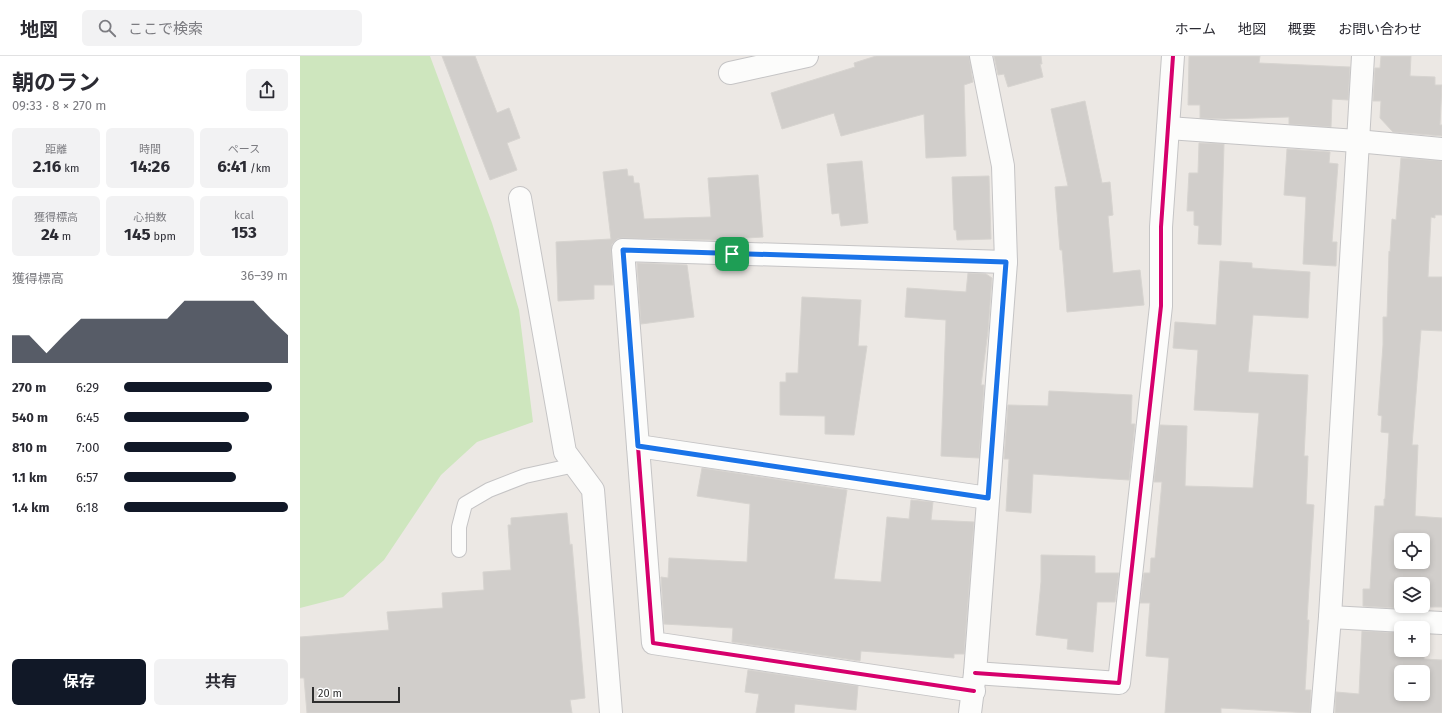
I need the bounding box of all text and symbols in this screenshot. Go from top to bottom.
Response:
search box [82,10,362,46]
icon: search [96,17,118,39]
text: 地図 [20,18,58,41]
text: ここで検索 [128,20,203,38]
text: ホーム [1174,21,1216,38]
text: 地図 [1238,21,1266,38]
text: 概要 [1288,21,1316,38]
text: お問い合わせ [1338,21,1422,38]
text: 朝のラン [12,69,100,96]
button: share [246,69,288,111]
text: 09:33 · 8 × 270 m [12,98,106,113]
text: 距離 [45,143,67,156]
text: 時間 [139,143,161,156]
text: ペース [228,143,260,156]
text: 2.16 [33,156,61,177]
text: 14:26 [130,156,170,177]
text: 6:41 [217,156,247,177]
text: km [61,162,79,175]
text: /km [247,162,271,175]
text: kcal [234,209,254,222]
text: 獲得標高 [34,211,78,224]
text: 心拍数 [134,211,167,224]
text: 153 [231,222,257,243]
text: 24 [41,224,59,245]
text: 145 [124,224,151,245]
text: m [59,230,71,243]
text: bpm [151,230,176,243]
pin [715,237,749,271]
icon: arrive [721,243,743,265]
text: 36–39 m [241,268,288,283]
text: 獲得標高 [12,271,64,286]
text: 270 m [12,380,46,395]
text: 6:29 [76,380,99,395]
text: 540 m [12,410,48,425]
text: 6:45 [76,410,99,425]
text: 810 m [12,440,47,455]
text: 7:00 [76,440,99,455]
text: 1.1 km [12,470,47,485]
text: 6:57 [76,470,98,485]
text: 1.4 km [12,500,49,515]
text: 6:18 [76,500,98,515]
map controls [1394,533,1430,701]
button: locate [1394,533,1430,569]
button: layers [1394,577,1430,613]
button: + [1394,621,1430,657]
button: 保存 [12,659,146,705]
button: 共有 [154,659,288,705]
button: − [1394,665,1430,701]
scale bar [312,685,400,704]
text: 20 m [318,687,342,700]

